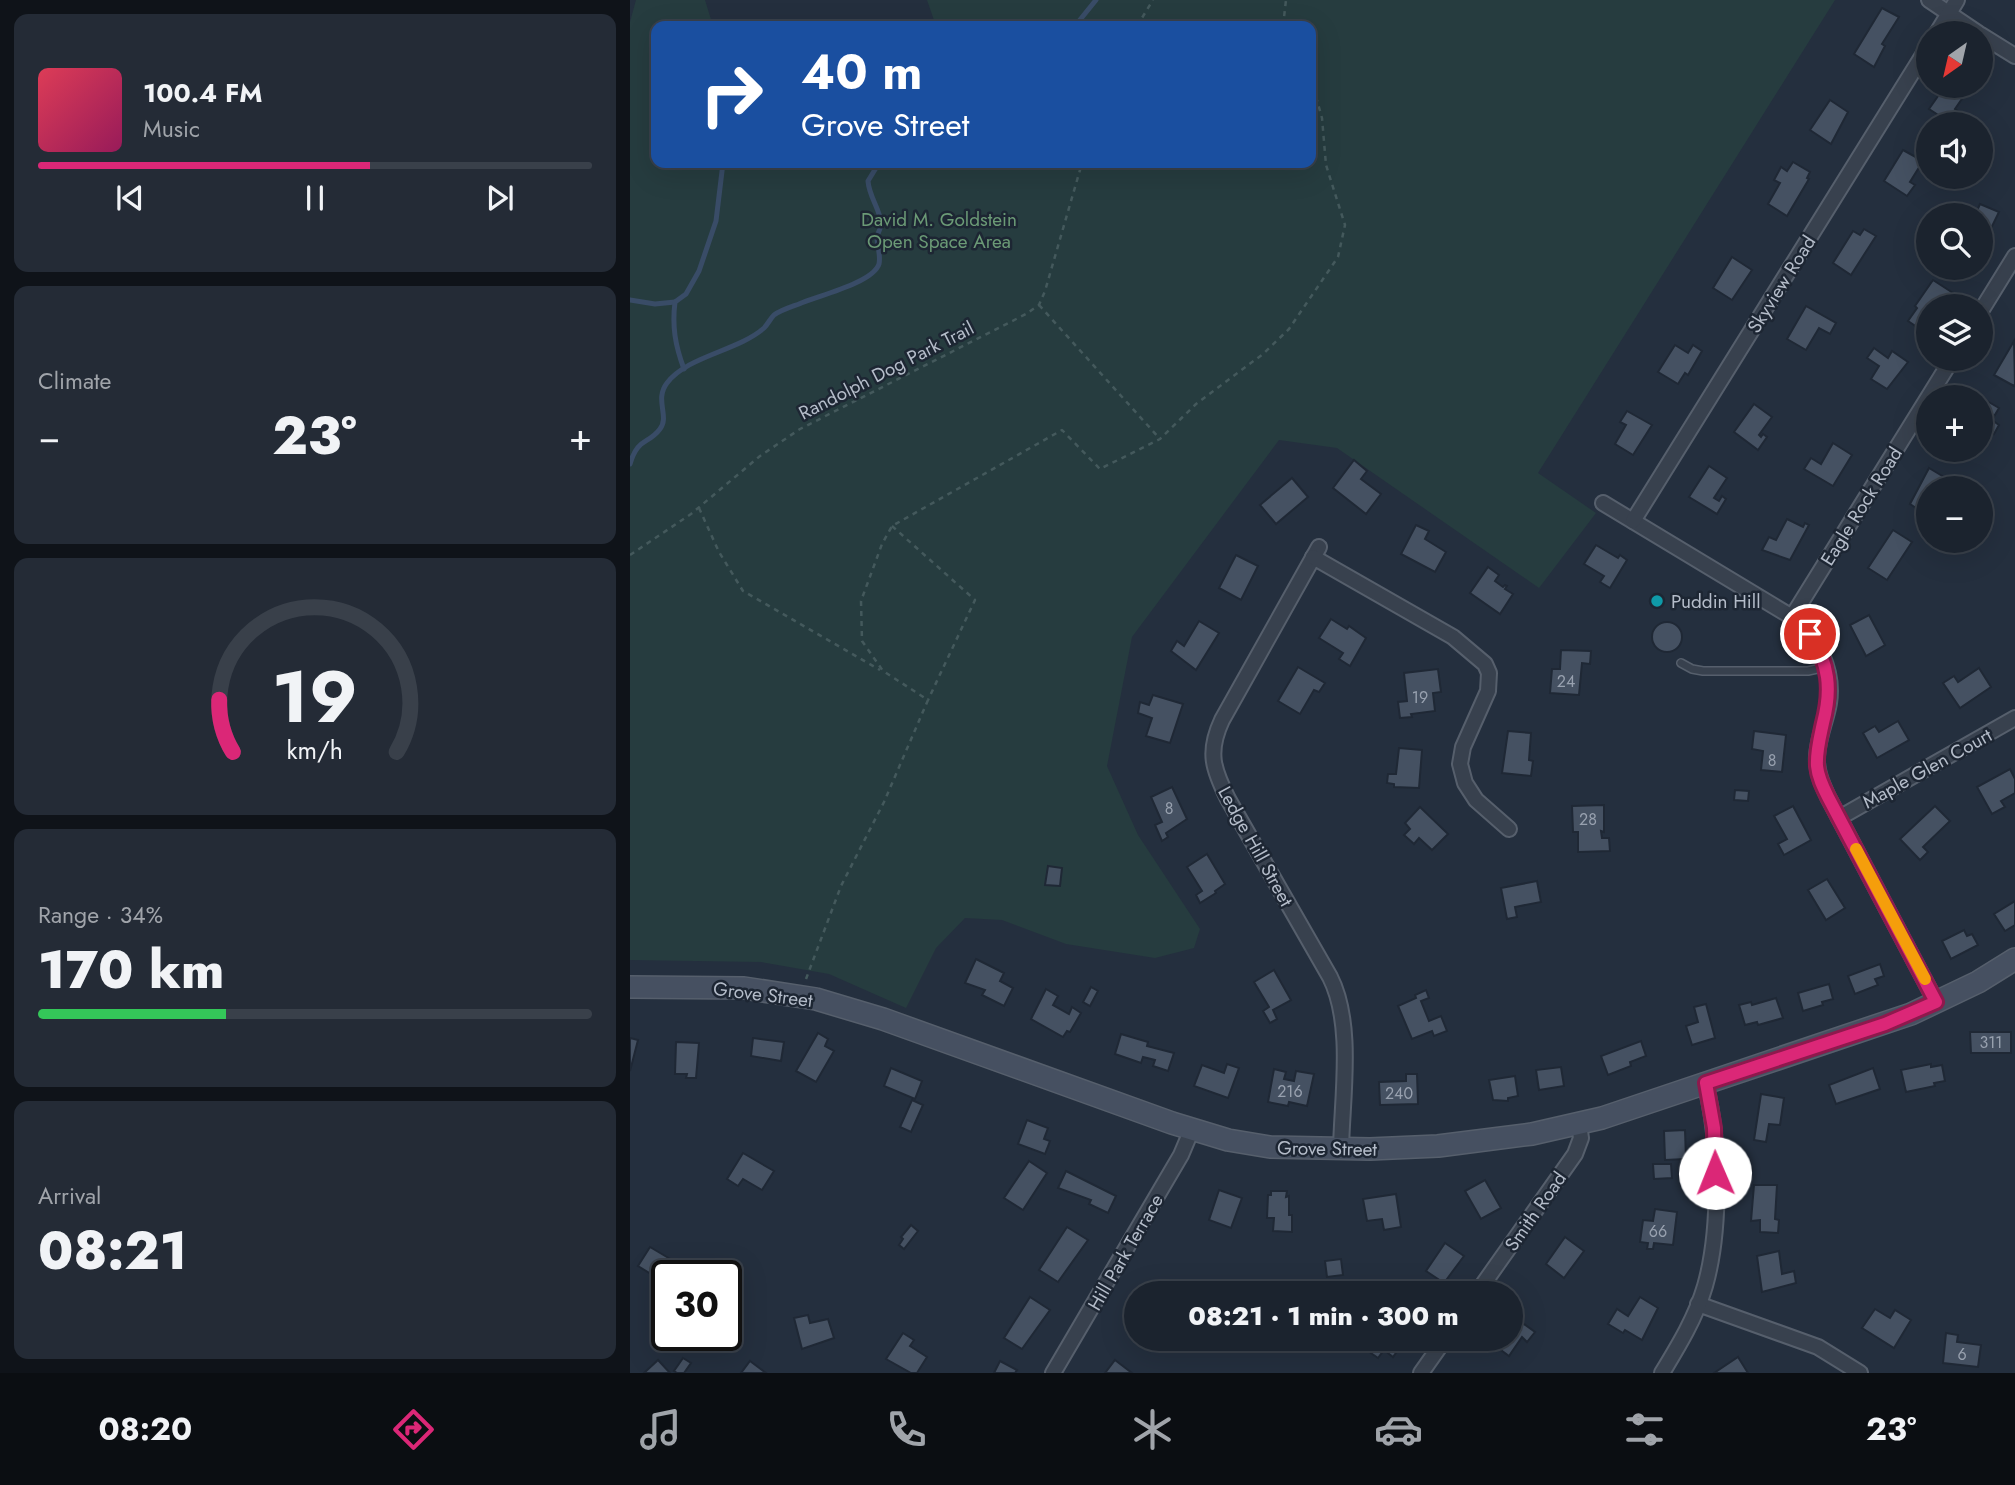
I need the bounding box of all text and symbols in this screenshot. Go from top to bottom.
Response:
north arrow [1916,21,1993,98]
map controls [1916,21,1993,553]
text: 40 m [801,37,923,107]
icon: right [686,49,777,140]
text: 100.4 FM [143,74,263,112]
text: Grove Street [801,102,969,148]
text: Music [143,112,200,146]
button: sound [1916,112,1993,189]
icon: previous [111,179,149,217]
icon: pause [296,179,334,217]
icon: next [481,179,519,217]
button: search [1916,203,1993,280]
park label: David M. Goldstein Open Space Area [861,206,1017,255]
street label: Skyview Road [1741,230,1822,338]
button: layers [1916,294,1993,371]
street label: Randolph Dog Park Trail [794,314,979,426]
text: Climate [38,364,111,398]
button: + [1916,385,1993,462]
text: 23° [272,398,357,474]
text: − [38,409,60,464]
text: + [569,409,592,464]
street label: Eagle Rock Road [1814,442,1909,571]
button: − [1916,476,1993,553]
place label: Puddin Hill [1671,588,1761,615]
marker: Puddin Hill [1649,593,1665,609]
pin [1780,604,1840,664]
icon: arrive [1791,615,1829,653]
text: 19 [272,645,358,750]
house number: 24 [1557,670,1575,693]
house number: 19 [1412,686,1428,709]
street label: Maple Glen Court [1858,721,1997,815]
text: km/h [287,732,343,768]
house number: 8 [1768,749,1776,772]
street label: Ledge Hill Street [1211,781,1300,912]
house number: 8 [1165,797,1173,820]
house number: 28 [1579,808,1597,831]
text: Range · 34% [38,898,163,932]
text: 170 km [38,932,224,1008]
street label: Grove Street [712,975,815,1014]
house number: 311 [1979,1031,2003,1054]
house number: 216 [1277,1080,1303,1103]
house number: 240 [1385,1082,1413,1105]
street label: Grove Street [1277,1134,1378,1163]
position arrow [1678,1136,1752,1210]
street label: Smith Road [1498,1166,1573,1256]
text: Arrival [38,1179,101,1213]
street label: Hill Park Terrace [1081,1189,1170,1315]
text: 08:21 [38,1213,187,1289]
house number: 66 [1649,1220,1667,1243]
speed limit sign: 30 [651,1260,742,1351]
text: 08:21 · 1 min · 300 m [1188,1297,1459,1335]
house number: 6 [1957,1343,1967,1366]
icon: directions [389,1405,438,1454]
icon: music [636,1405,685,1454]
icon: phone [882,1405,931,1454]
icon: climate [1128,1405,1177,1454]
icon: car [1374,1405,1423,1454]
icon: filters [1620,1405,1669,1454]
text: 08:20 [99,1406,192,1452]
text: 23° [1866,1406,1916,1452]

